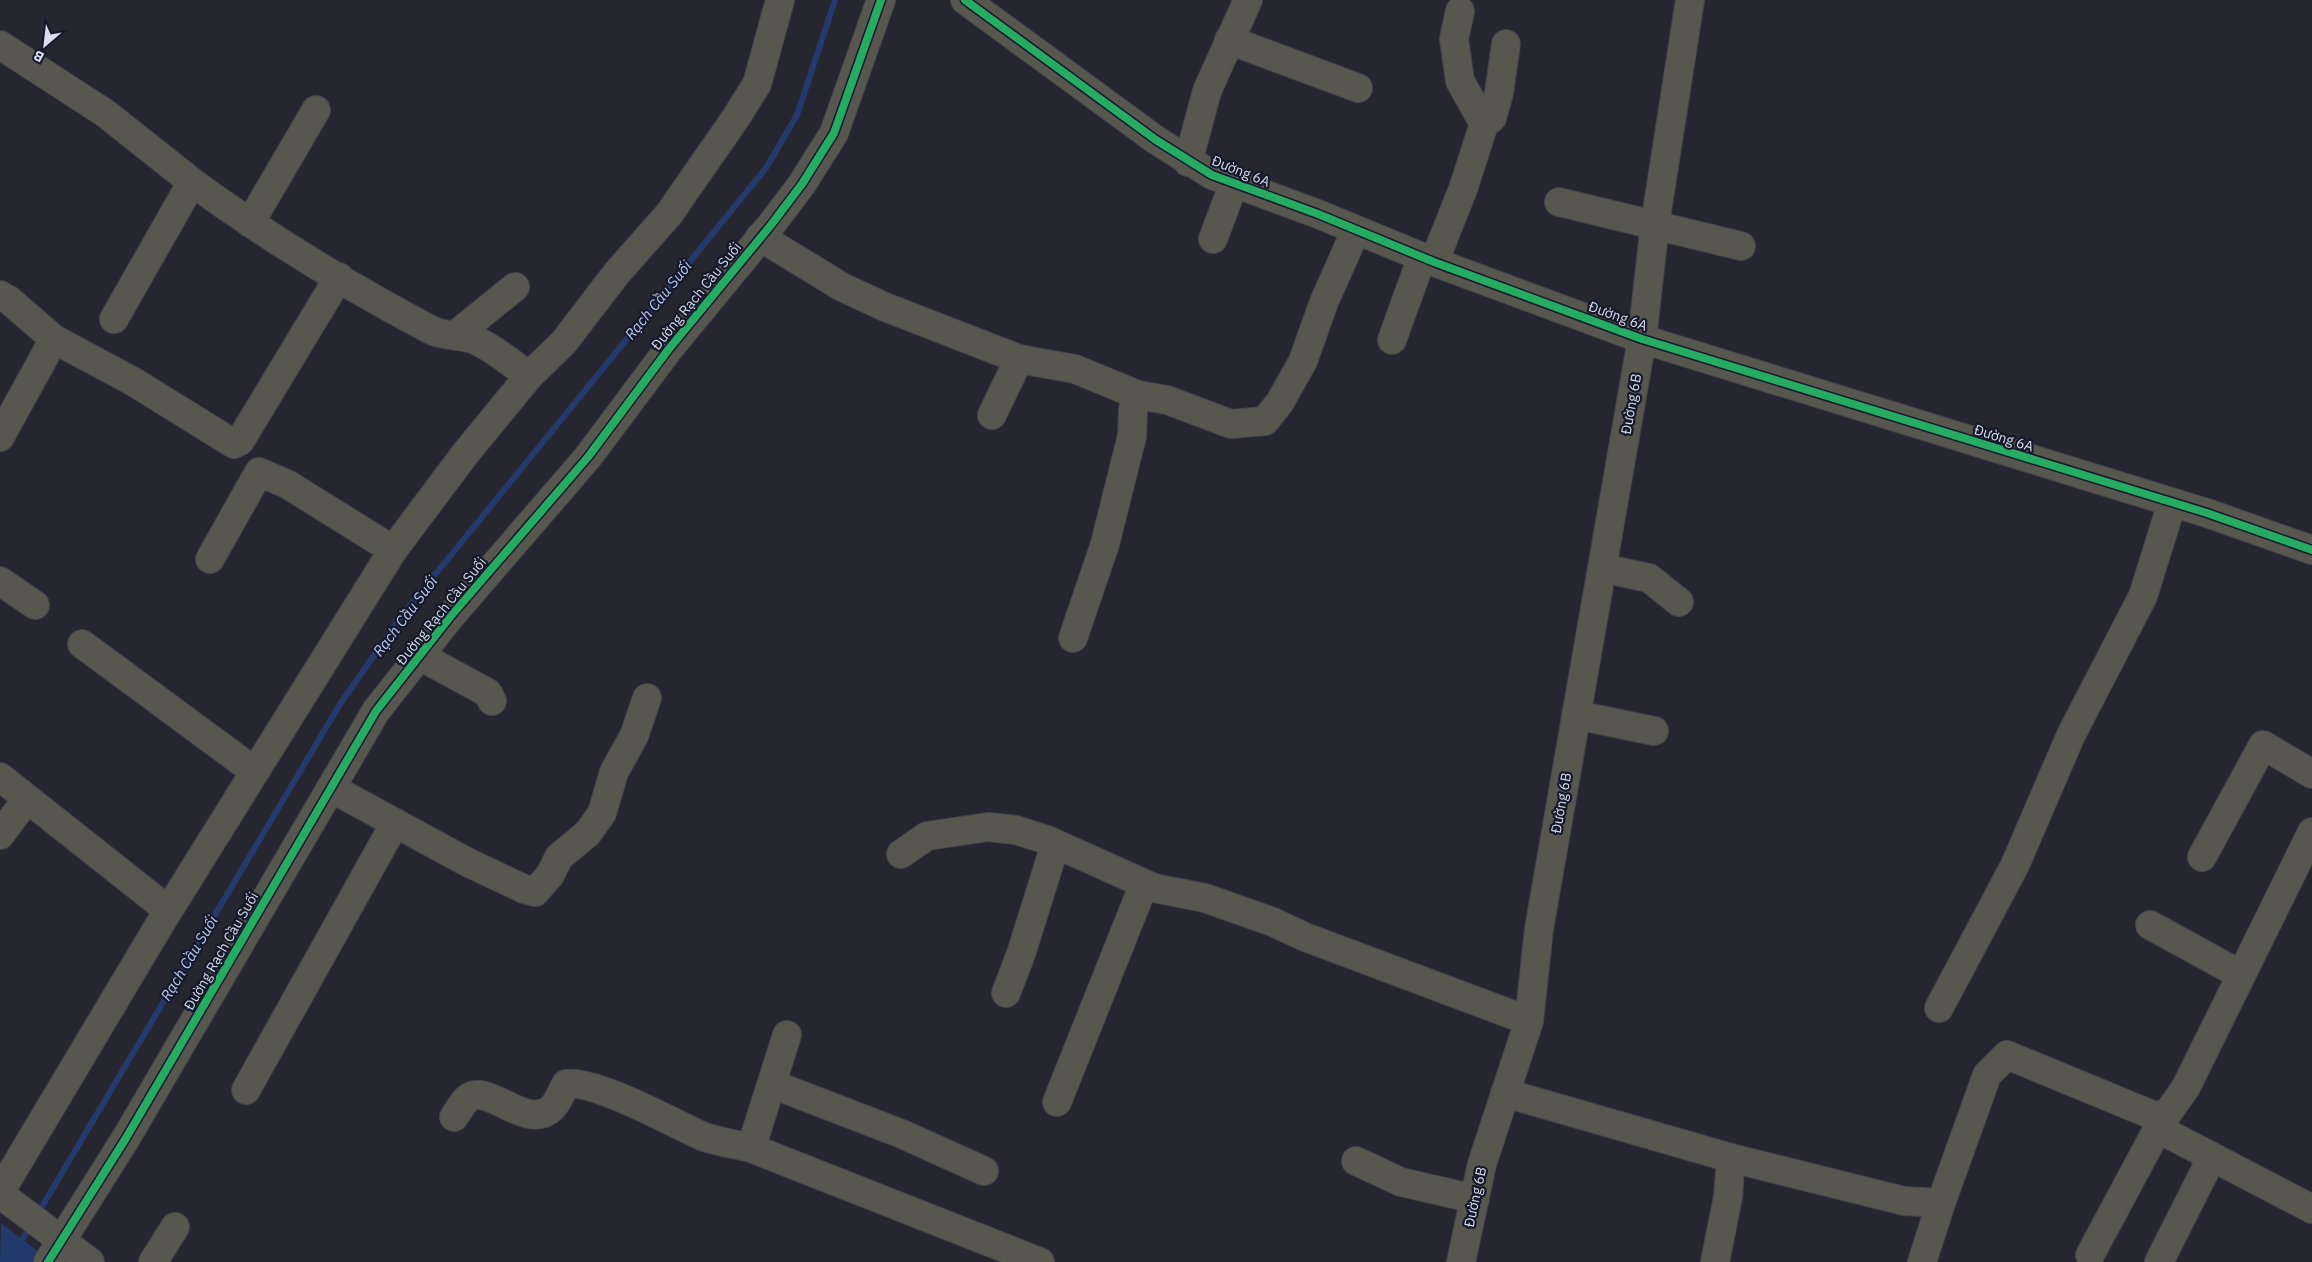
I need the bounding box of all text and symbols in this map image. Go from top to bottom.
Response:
north arrow [20,20,70,70]
text: B [31,46,47,67]
street label: Đường 6A [1209,151,1273,191]
street label: Đường Rạch Cầu Suối [648,239,744,353]
water label: Rạch Cầu Suối [621,257,695,343]
street label: Đường 6A [1586,297,1650,335]
street label: Đường 6B [1617,372,1645,436]
street label: Đường 6A [1972,420,2036,456]
street label: Đường Rạch Cầu Suối [393,554,489,668]
water label: Rạch Cầu Suối [369,572,441,660]
street label: Đường 6B [1547,771,1575,835]
street label: Đường Rạch Cầu Suối [180,889,262,1013]
water label: Rạch Cầu Suối [157,912,221,1004]
street label: Đường 6B [1460,1165,1490,1229]

